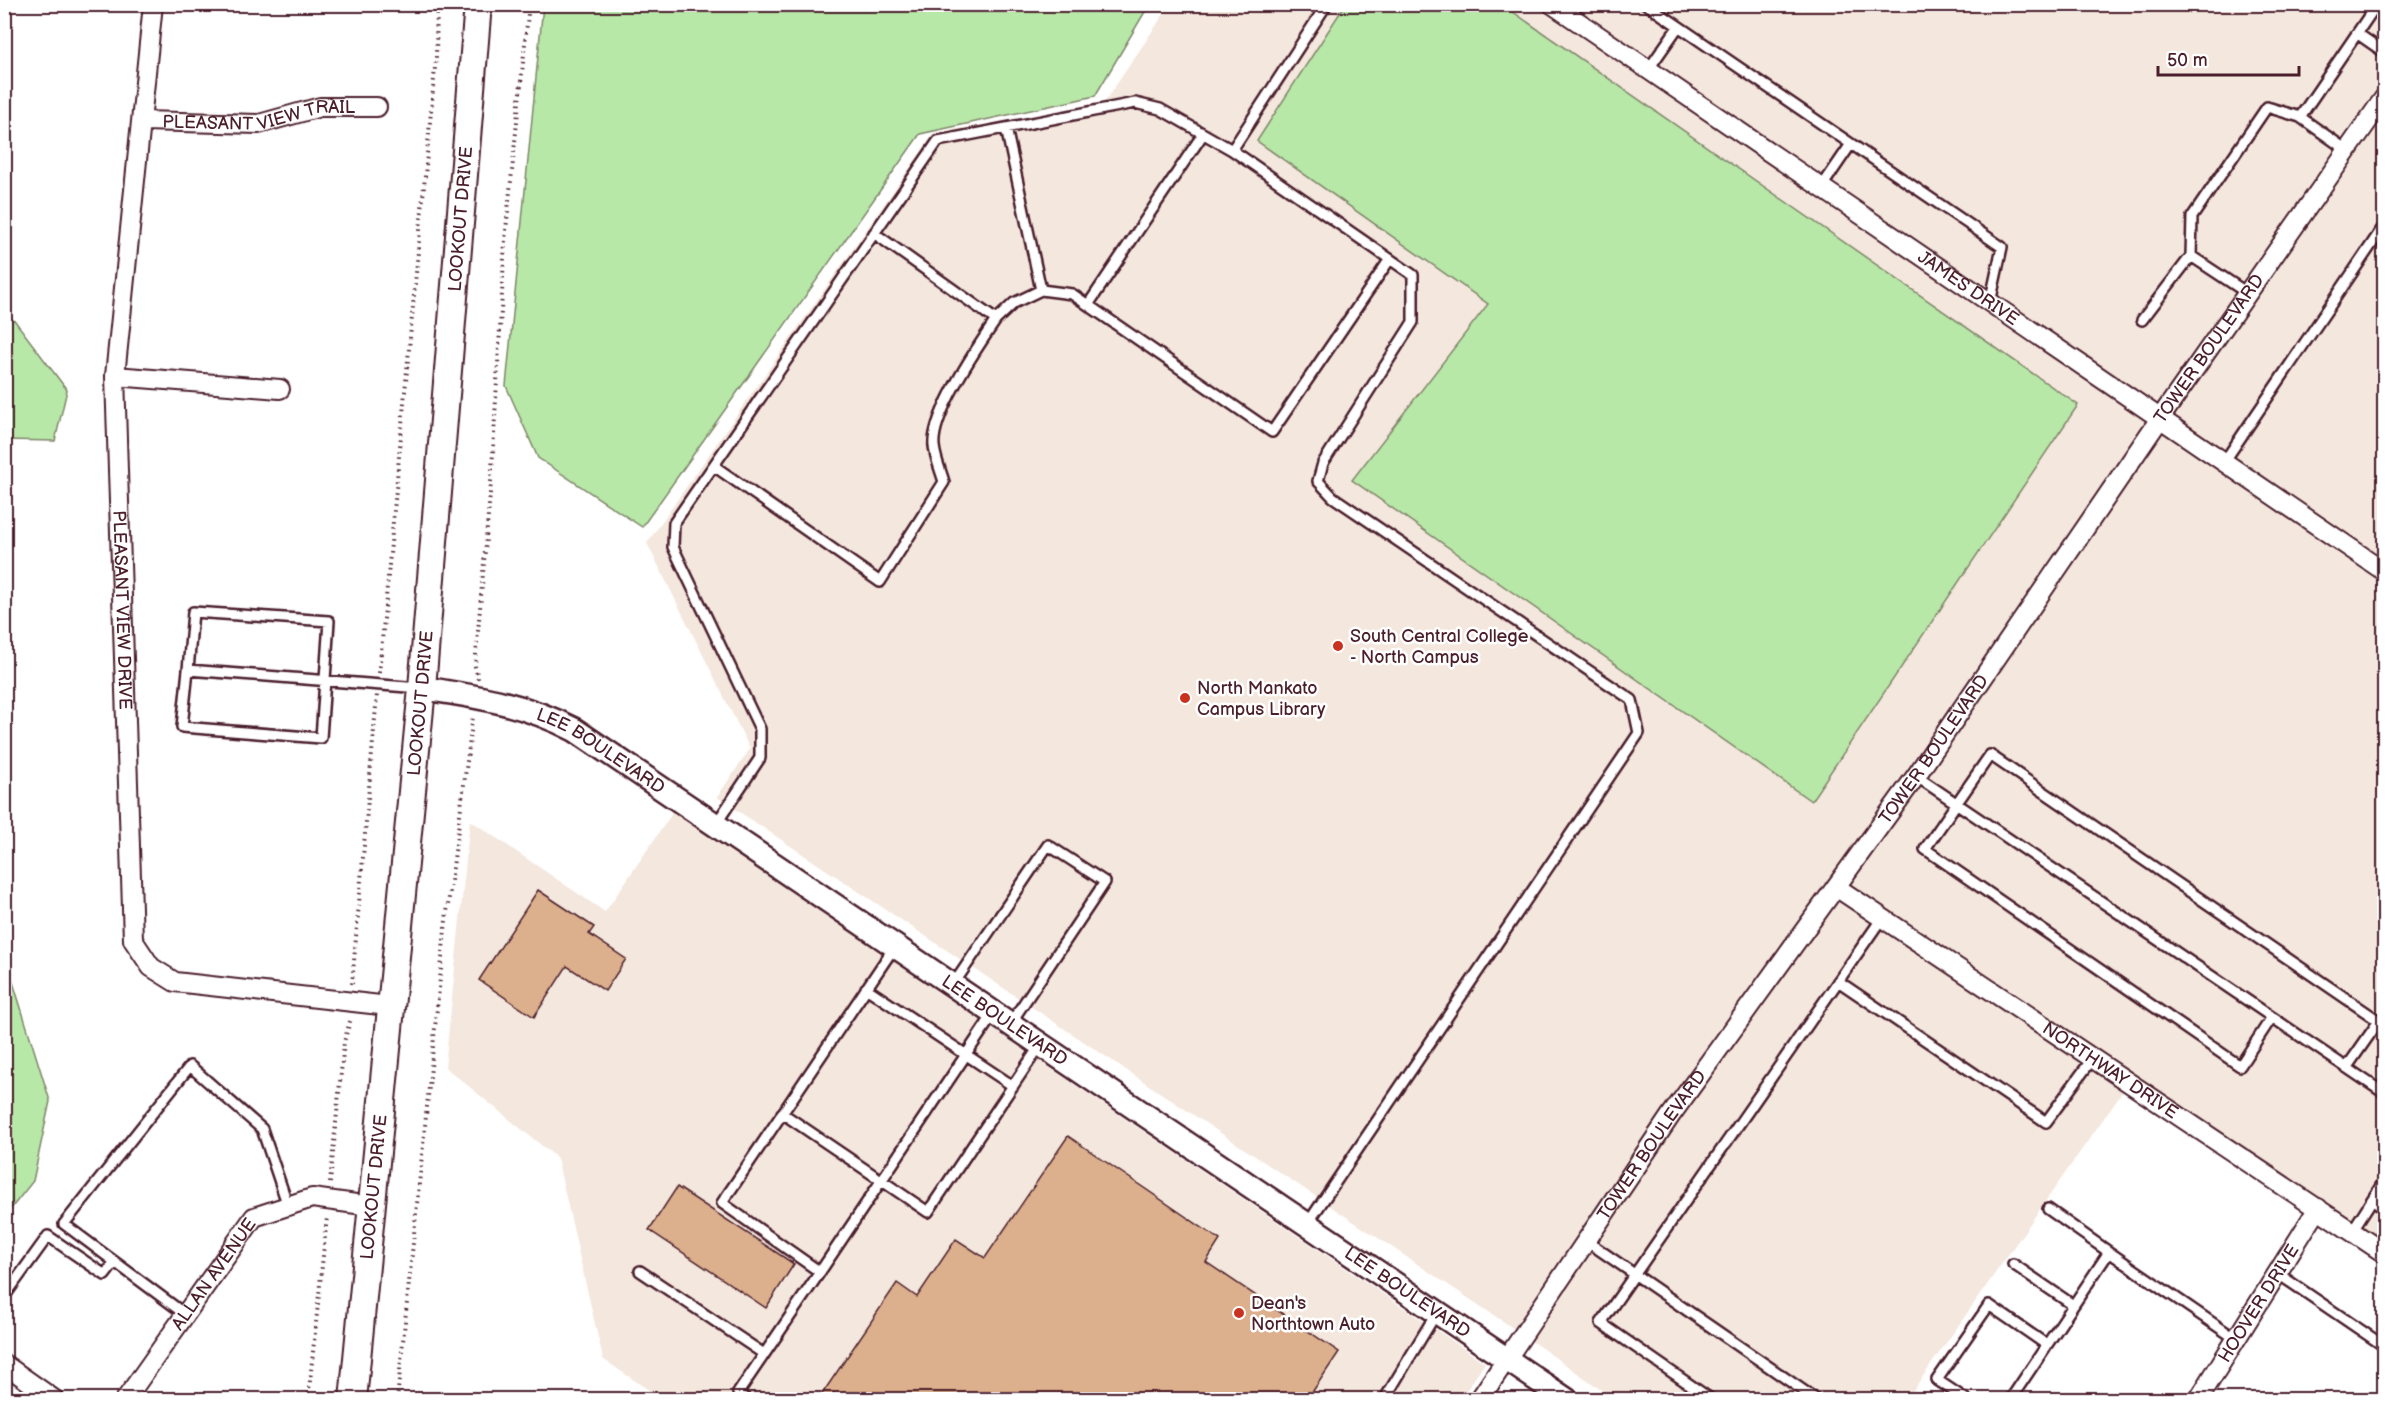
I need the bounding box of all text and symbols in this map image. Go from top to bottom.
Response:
scale bar [2158,39,2299,77]
text: 50 m [2167,50,2208,71]
street label: PLEASANT VIEW TRAIL [162,97,356,135]
street label: LOOKOUT DRIVE [444,145,477,292]
street label: JAMES DRIVE [1914,247,2023,330]
street label: TOWER BOULEVARD [2150,270,2269,427]
street label: PLEASANT VIEW DRIVE [108,510,136,710]
place label: South Central College - North Campus [1350,626,1529,668]
street label: LOOKOUT DRIVE [404,630,438,777]
marker: South Central College - North Campus [1331,639,1345,653]
street label: TOWER BOULEVARD [1875,671,1993,828]
place label: North Mankato Campus Library [1197,678,1326,720]
marker: North Mankato Campus Library [1178,691,1192,705]
street label: LEE BOULEVARD [533,704,668,798]
street label: LEE BOULEVARD [938,971,1071,1070]
street label: NORTHWAY DRIVE [2038,1018,2182,1124]
street label: TOWER BOULEVARD [1593,1066,1711,1224]
street label: LOOKOUT DRIVE [357,1113,392,1261]
street label: ALLAN AVENUE [167,1214,261,1335]
street label: HOOVER DRIVE [2214,1241,2304,1367]
street label: LEE BOULEVARD [1340,1243,1474,1343]
place label: Dean's Northtown Auto [1251,1293,1375,1335]
marker: Dean's Northtown Auto [1232,1306,1246,1320]

